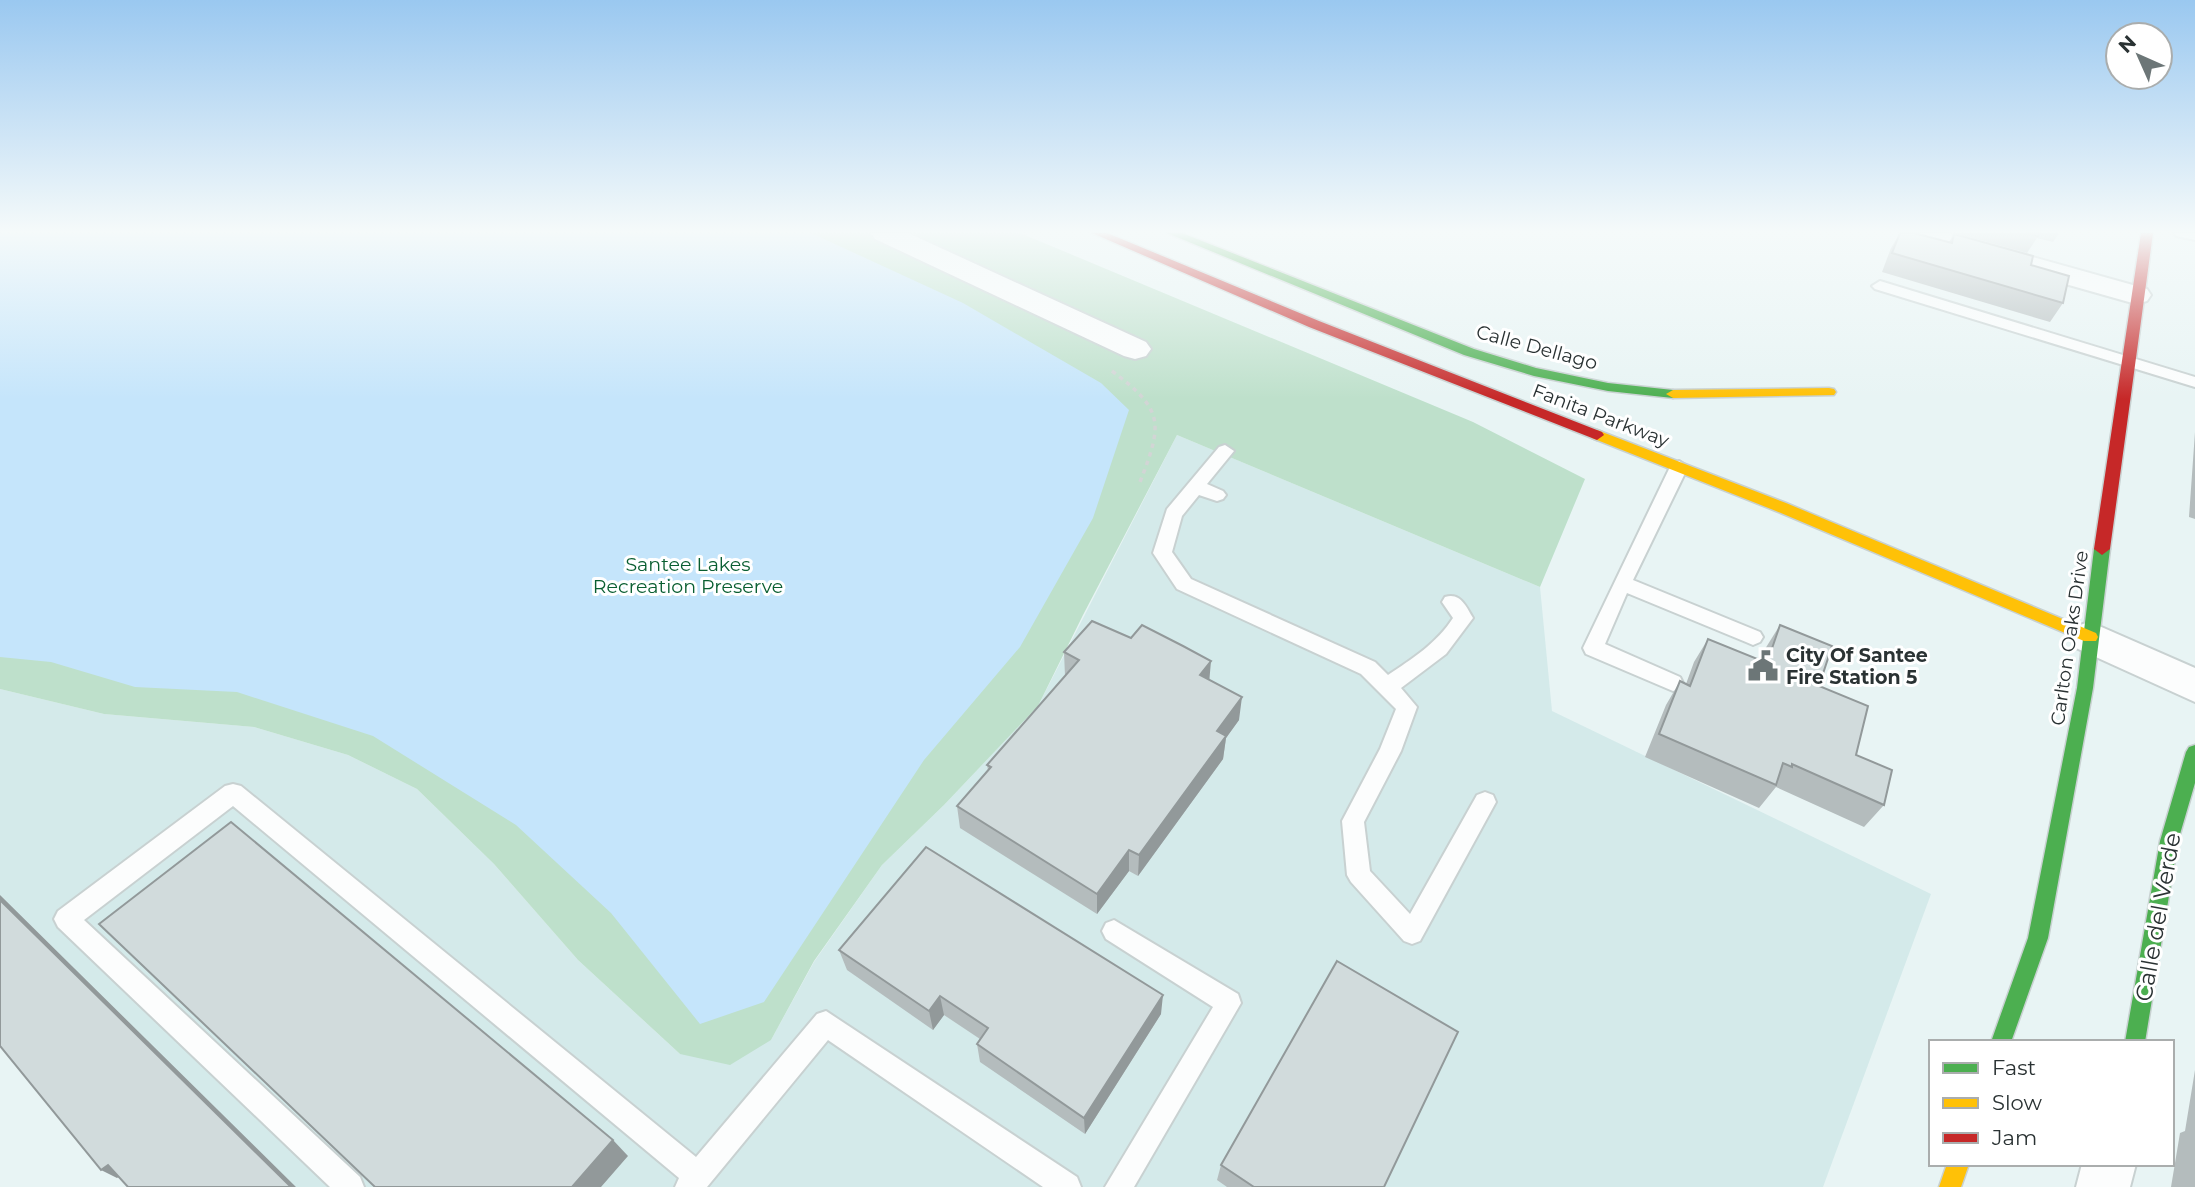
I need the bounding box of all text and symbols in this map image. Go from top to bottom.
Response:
north arrow [2104,21,2174,91]
text: N [2114,31,2141,58]
street label: Calle Dellago [1474,320,1600,375]
street label: Fanita Parkway [1529,379,1673,452]
street label: Carlton Oaks Drive [2046,549,2093,727]
park label: Santee Lakes Recreation Preserve [593,553,783,598]
place label: City Of Santee Fire Station 5 [1786,644,1928,689]
public building icon: City Of Santee Fire Station 5 [1746,649,1780,683]
street label: Calle del Verde [2129,830,2187,1004]
legend [1929,1040,2174,1166]
text: Fast [1992,1055,2036,1080]
text: Slow [1992,1090,2042,1115]
text: Jam [1991,1125,2037,1150]

